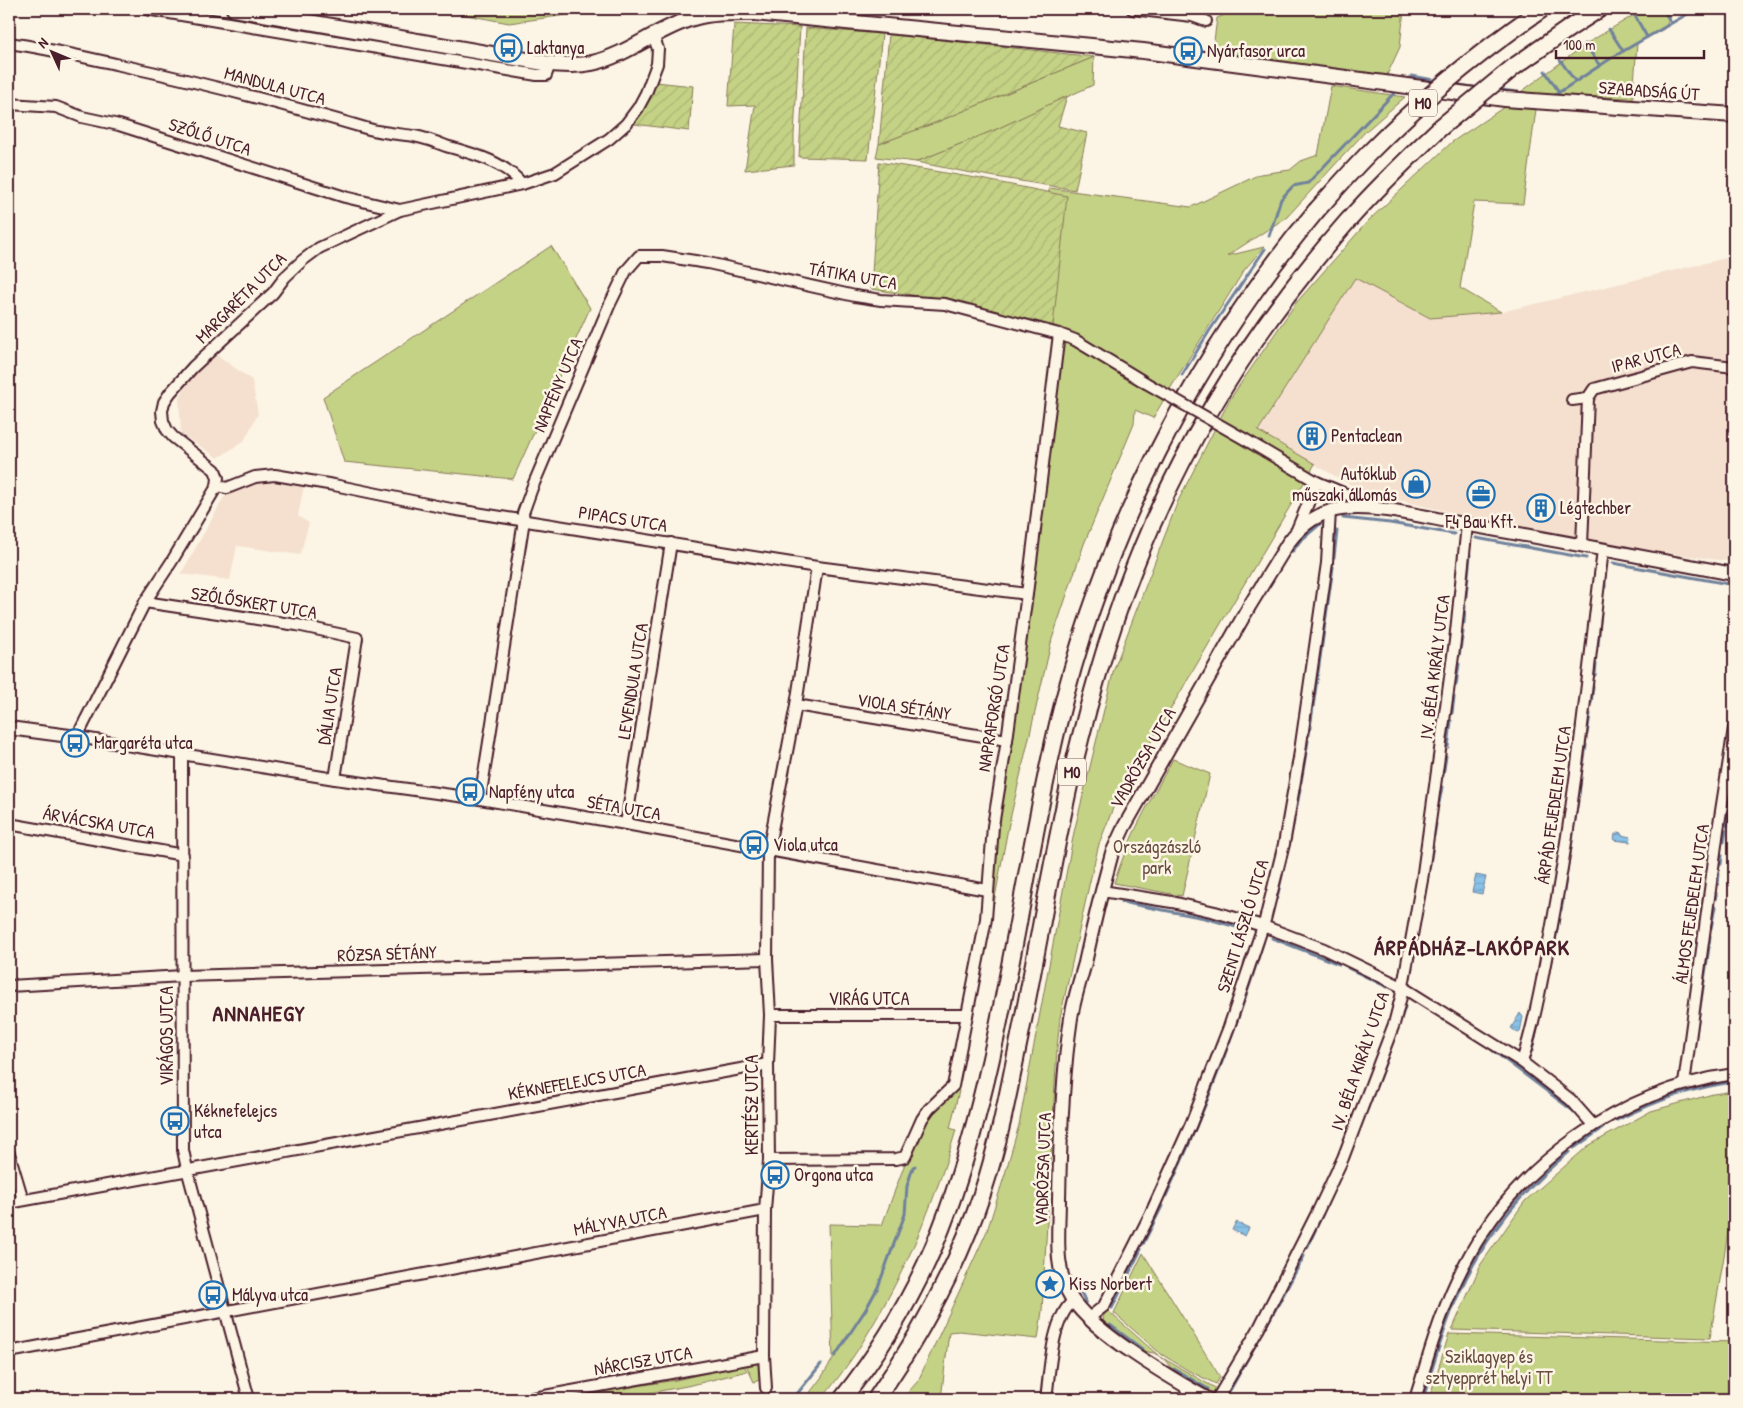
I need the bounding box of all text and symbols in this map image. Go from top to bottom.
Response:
north arrow [28,28,78,78]
scale bar [1556,28,1703,60]
text: N [33,33,52,52]
bus stop icon: Laktanya [493,33,523,63]
text: 100 m [1563,34,1596,55]
place label: Laktanya [527,35,584,60]
bus stop icon: Nyárfasor urca [1173,36,1203,66]
place label: Nyárfasor urca [1207,38,1305,63]
street label: MANDULA UTCA [222,60,329,111]
street label: SZABADSÁG ÚT [1598,75,1701,107]
road number: M0 [1409,90,1437,116]
street label: SZŐLŐ UTCA [166,111,255,162]
street label: MARGARÉTA UTCA [190,246,292,349]
street label: TÁTIKA UTCA [807,255,899,296]
street label: NAPFÉNY UTCA [526,334,589,436]
street label: IPAR UTCA [1608,336,1684,379]
building icon: Pentaclean [1297,421,1327,451]
place label: Pentaclean [1331,423,1402,448]
place label: Autóklub műszaki állomás [1292,461,1397,507]
shop icon: Autóklub műszaki állomás [1401,469,1431,499]
office icon: F4 Bau Kft. [1466,479,1496,509]
building icon: Légtechber [1526,493,1556,523]
place label: Légtechber [1560,495,1631,520]
street label: PIPACS UTCA [577,499,669,538]
place label: F4 Bau Kft. [1444,509,1517,534]
street label: SZŐLŐSKERT UTCA [189,580,319,625]
street label: IV. BÉLA KIRÁLY UTCA [1413,593,1456,741]
street label: LEVENDULA UTCA [611,621,654,741]
street label: NAPRAFORGÓ UTCA [971,642,1016,773]
street label: DÁLIA UTCA [311,665,348,746]
street label: VIOLA SÉTÁNY [855,687,953,726]
street label: VADRÓZSA UTCA [1104,702,1182,813]
street label: ÁRPÁD FEJEDELEM UTCA [1530,724,1577,886]
bus stop icon: Margaréta utca [60,728,90,758]
place label: Margaréta utca [94,730,193,755]
road number: M0 [1058,759,1086,786]
bus stop icon: Napfény utca [455,777,485,807]
place label: Napfény utca [489,779,574,804]
street label: SÉTA UTCA [585,789,663,826]
street label: ÁRVÁCSKA UTCA [41,800,157,845]
street label: ÁLMOS FEJEDELEM UTCA [1668,822,1715,985]
bus stop icon: Viola utca [739,830,769,860]
place label: Viola utca [773,832,838,857]
park label: Országzászló park [1113,834,1201,880]
street label: SZENT LÁSZLÓ UTCA [1210,856,1275,996]
district label: ÁRPÁDHÁZ-LAKÓPARK [1374,932,1570,962]
street label: RÓZSA SÉTÁNY [337,939,437,968]
street label: VIRÁGOS UTCA [154,986,179,1086]
street label: VIRÁG UTCA [828,986,910,1011]
street label: IV. BÉLA KIRÁLY UTCA [1324,988,1395,1134]
district label: ANNAHEGY [212,998,306,1028]
street label: KERTÉSZ UTCA [739,1055,764,1155]
street label: KÉKNEFELEJCS UTCA [506,1057,648,1106]
place label: Kéknefelejcs utca [194,1098,277,1144]
bus stop icon: Kéknefelejcs utca [160,1106,190,1136]
street label: VADRÓZSA UTCA [1028,1112,1057,1226]
bus stop icon: Orgona utca [760,1160,790,1190]
place label: Orgona utca [794,1162,873,1187]
street label: MÁLYVA UTCA [571,1199,669,1242]
place icon: Kiss Norbert [1035,1269,1065,1299]
place label: Kiss Norbert [1069,1271,1153,1296]
bus stop icon: Mályva utca [198,1280,228,1310]
place label: Mályva utca [232,1282,308,1307]
street label: NÁRCISZ UTCA [592,1340,694,1381]
park label: Sziklagyep és sztyepprét helyi TT [1425,1344,1553,1390]

